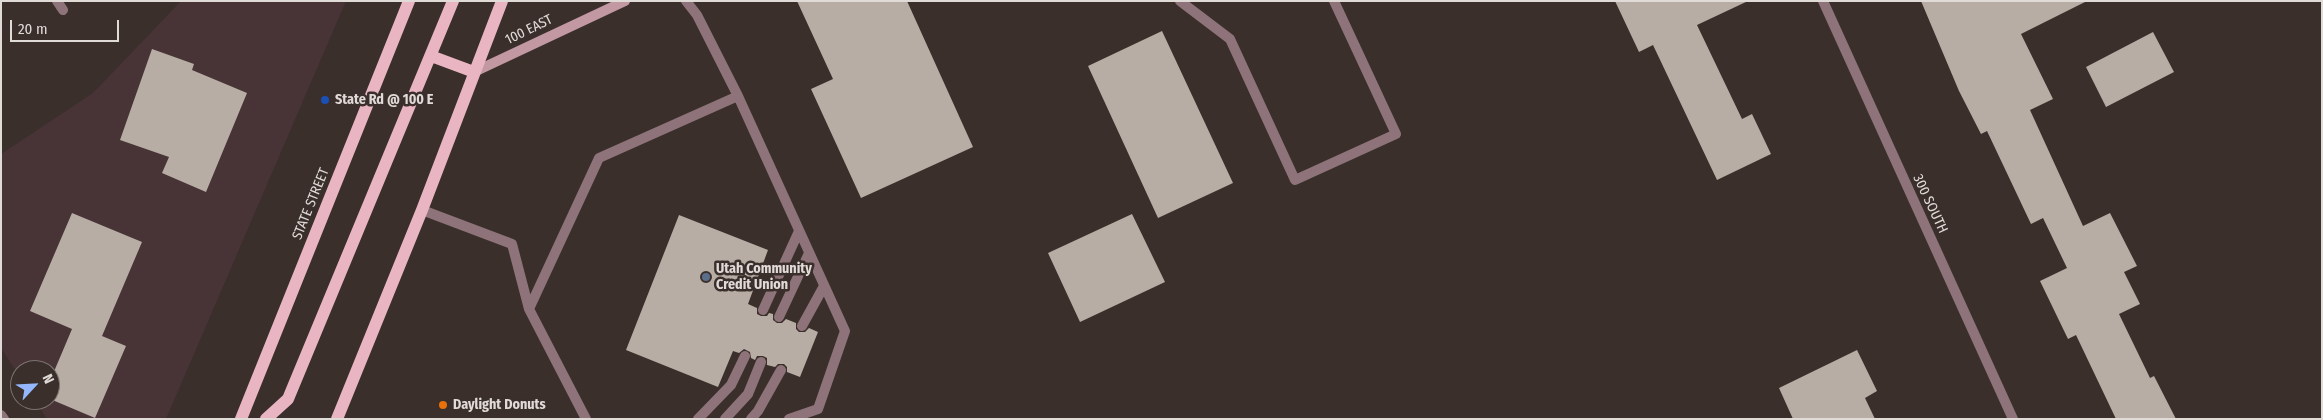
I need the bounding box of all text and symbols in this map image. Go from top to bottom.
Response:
scale bar [12,10,121,42]
street label: 100 EAST [503,11,555,49]
text: 20 m [18,20,48,38]
place label: State Rd @ 100 E [335,92,434,108]
marker: State Rd @ 100 E [319,94,331,106]
street label: STATE STREET [289,166,333,242]
street label: 300 SOUTH [1909,172,1951,236]
place label: Utah Community Credit Union [716,261,812,294]
marker: Utah Community Credit Union [700,271,712,283]
north arrow [10,360,60,410]
text: N [39,371,58,386]
place label: Daylight Donuts [453,397,546,413]
marker: Daylight Donuts [437,399,449,411]

